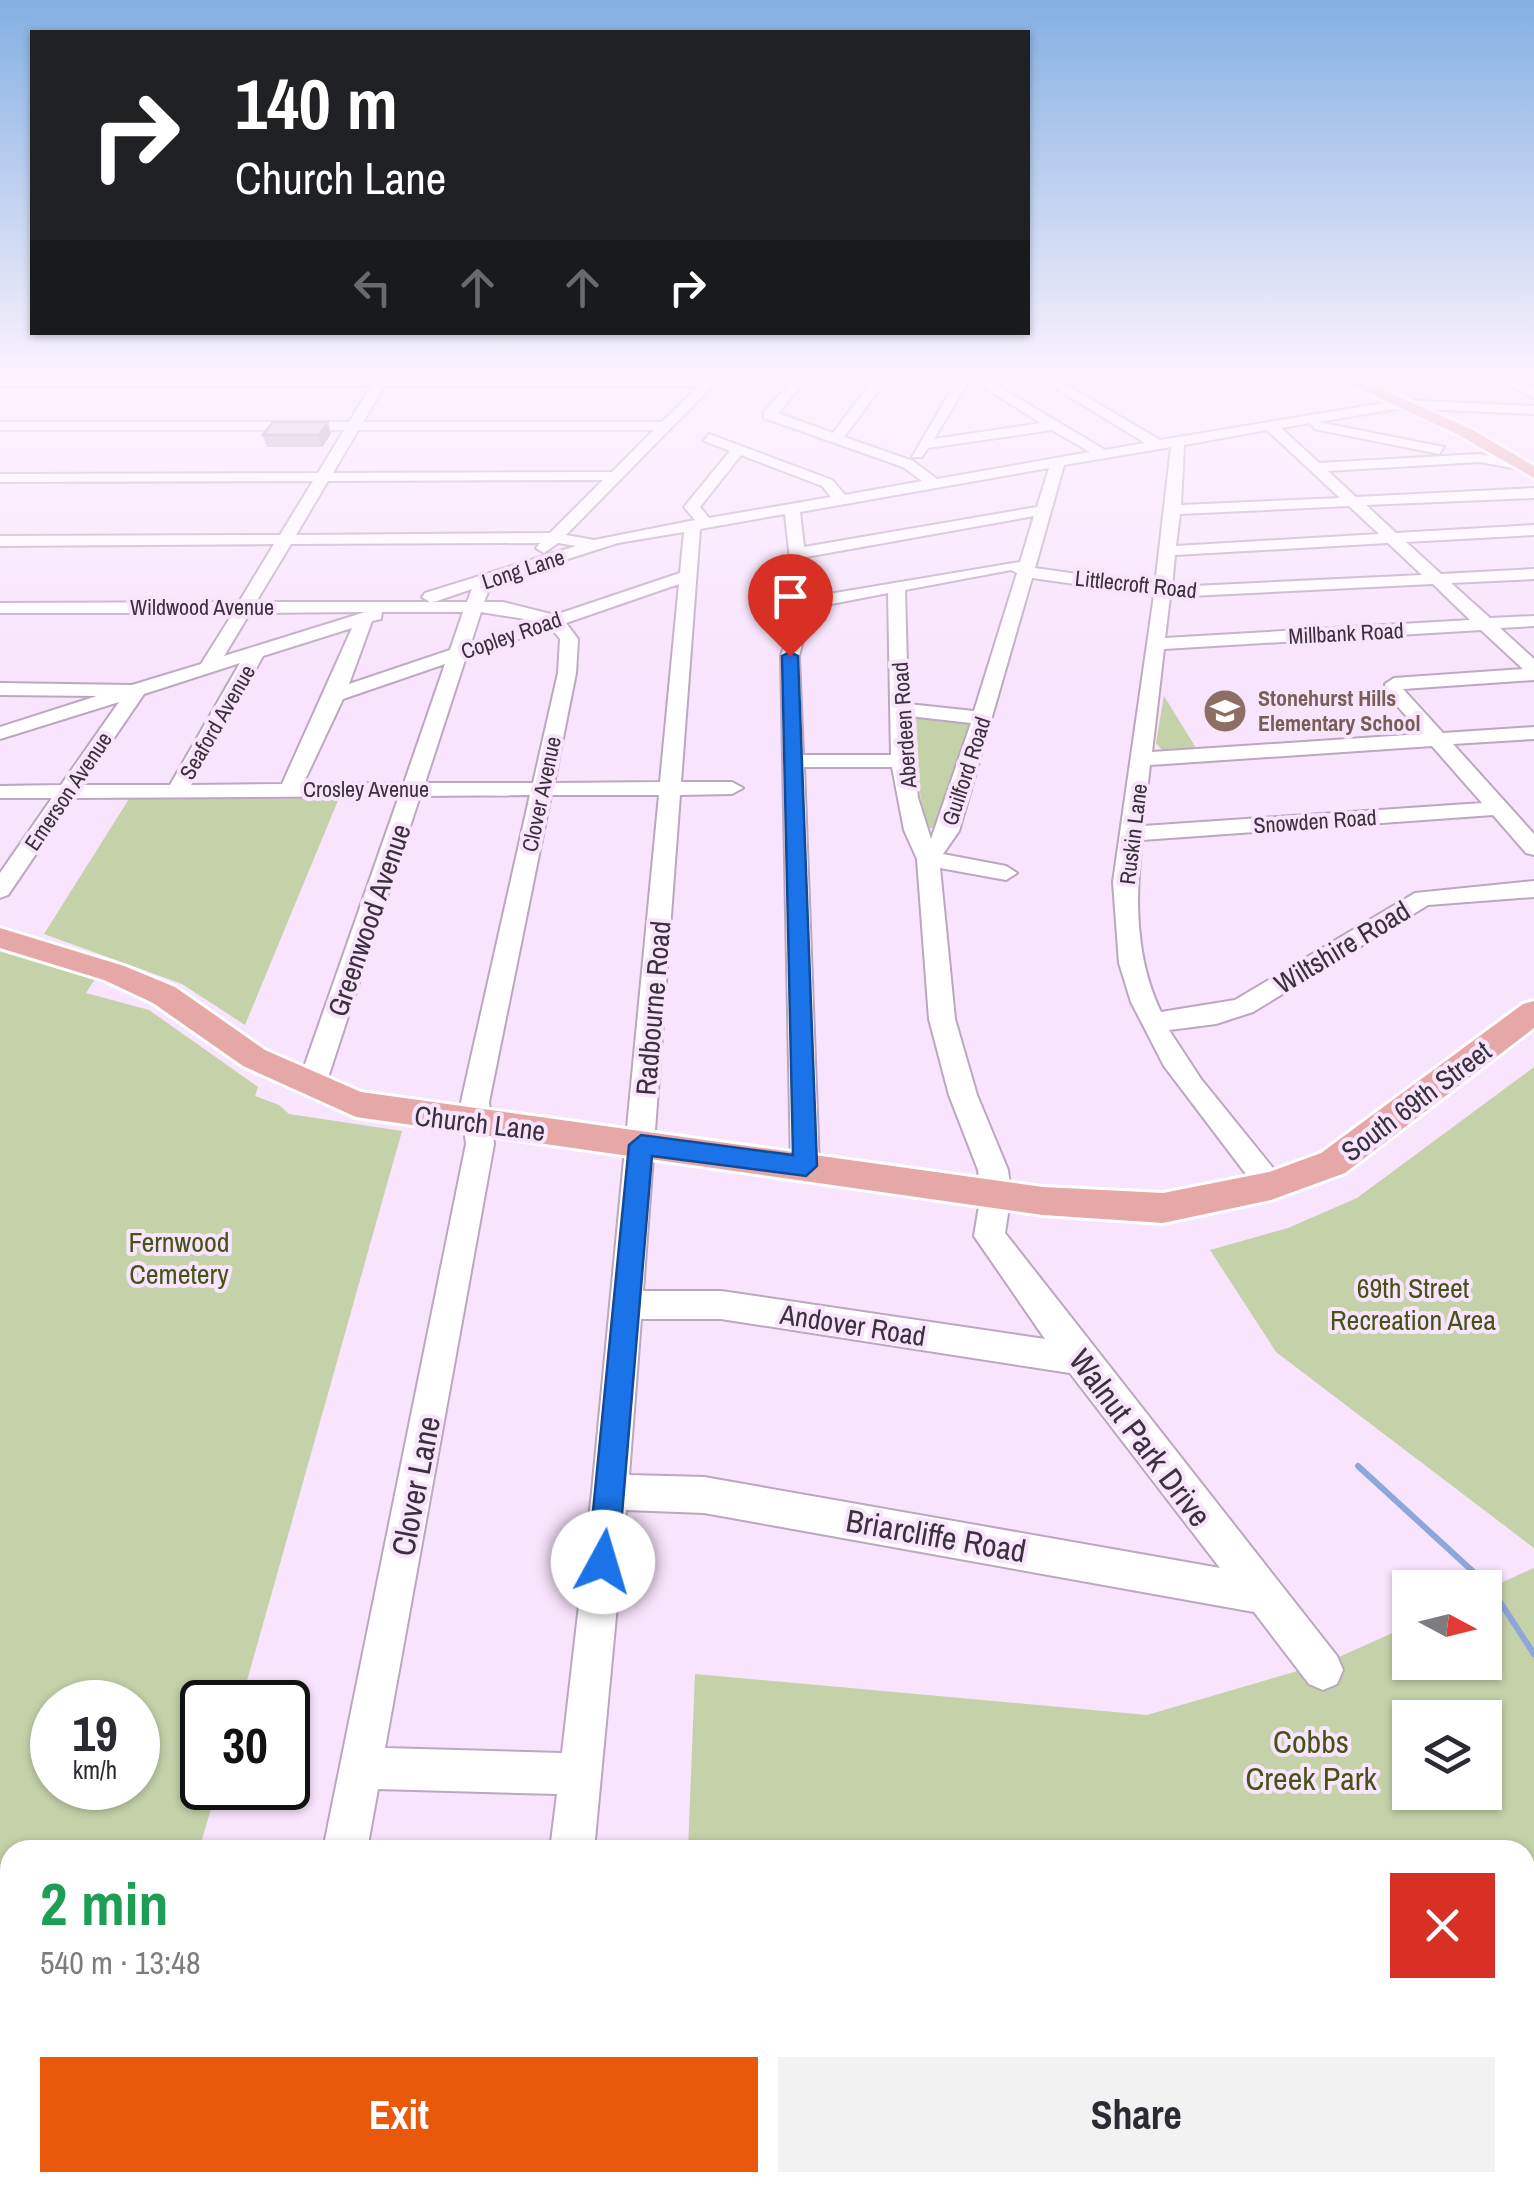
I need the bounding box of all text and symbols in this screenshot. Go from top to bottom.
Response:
text: 140 m [235,57,398,151]
icon: right [70,70,200,200]
text: Church Lane [235,147,446,208]
icon: left [345,260,400,315]
icon: ahead [450,260,505,315]
icon: ahead [555,260,610,315]
icon: right [660,260,715,315]
street label: Long Lane [478,542,568,596]
pin [748,554,833,657]
street label: Littlecroft Road [1074,563,1198,605]
icon: arrive [763,569,818,624]
street label: Wildwood Avenue [130,592,274,622]
street label: Copley Road [457,604,565,666]
street label: Millbank Road [1288,615,1404,651]
street label: Seaford Avenue [172,659,262,785]
street label: Aberdeen Road [885,661,923,790]
place label: Stonehurst Hills Elementary School [1258,683,1420,738]
school or university icon: Stonehurst Hills Elementary School [1202,688,1248,734]
street label: Guilford Road [934,713,998,829]
street label: Emerson Avenue [17,726,119,856]
street label: Clover Avenue [514,734,568,854]
street label: Crosley Avenue [303,774,429,804]
street label: Ruskin Lane [1112,782,1154,886]
street label: Snowden Road [1252,802,1378,840]
street label: Greenwood Avenue [318,819,420,1021]
street label: Wiltshire Road [1267,892,1417,1002]
street label: Radbourne Road [626,919,680,1097]
street label: South 69th Street [1333,1032,1499,1170]
street label: Church Lane [412,1096,548,1150]
park label: Fernwood Cemetery [129,1223,229,1293]
park label: 69th Street Recreation Area [1330,1269,1496,1339]
street label: Andover Road [777,1295,928,1355]
street label: Walnut Park Drive [1059,1340,1221,1535]
street label: Clover Lane [381,1412,450,1559]
street label: Briarcliffe Road [843,1499,1029,1572]
position arrow [551,1510,655,1614]
north arrow [1392,1570,1502,1680]
map controls [1392,1570,1502,1810]
speed limit sign: 30 [180,1680,310,1810]
text: 19 [72,1699,118,1767]
button: layers [1392,1700,1502,1810]
park label: Cobbs Creek Park [1245,1720,1377,1800]
text: km/h [73,1753,117,1787]
text: 2 min [40,1863,169,1944]
button: close [1390,1873,1495,1978]
text: 540 m · 13:48 [40,1941,200,1984]
button: Exit [40,2057,758,2172]
button: Share [778,2057,1495,2172]

